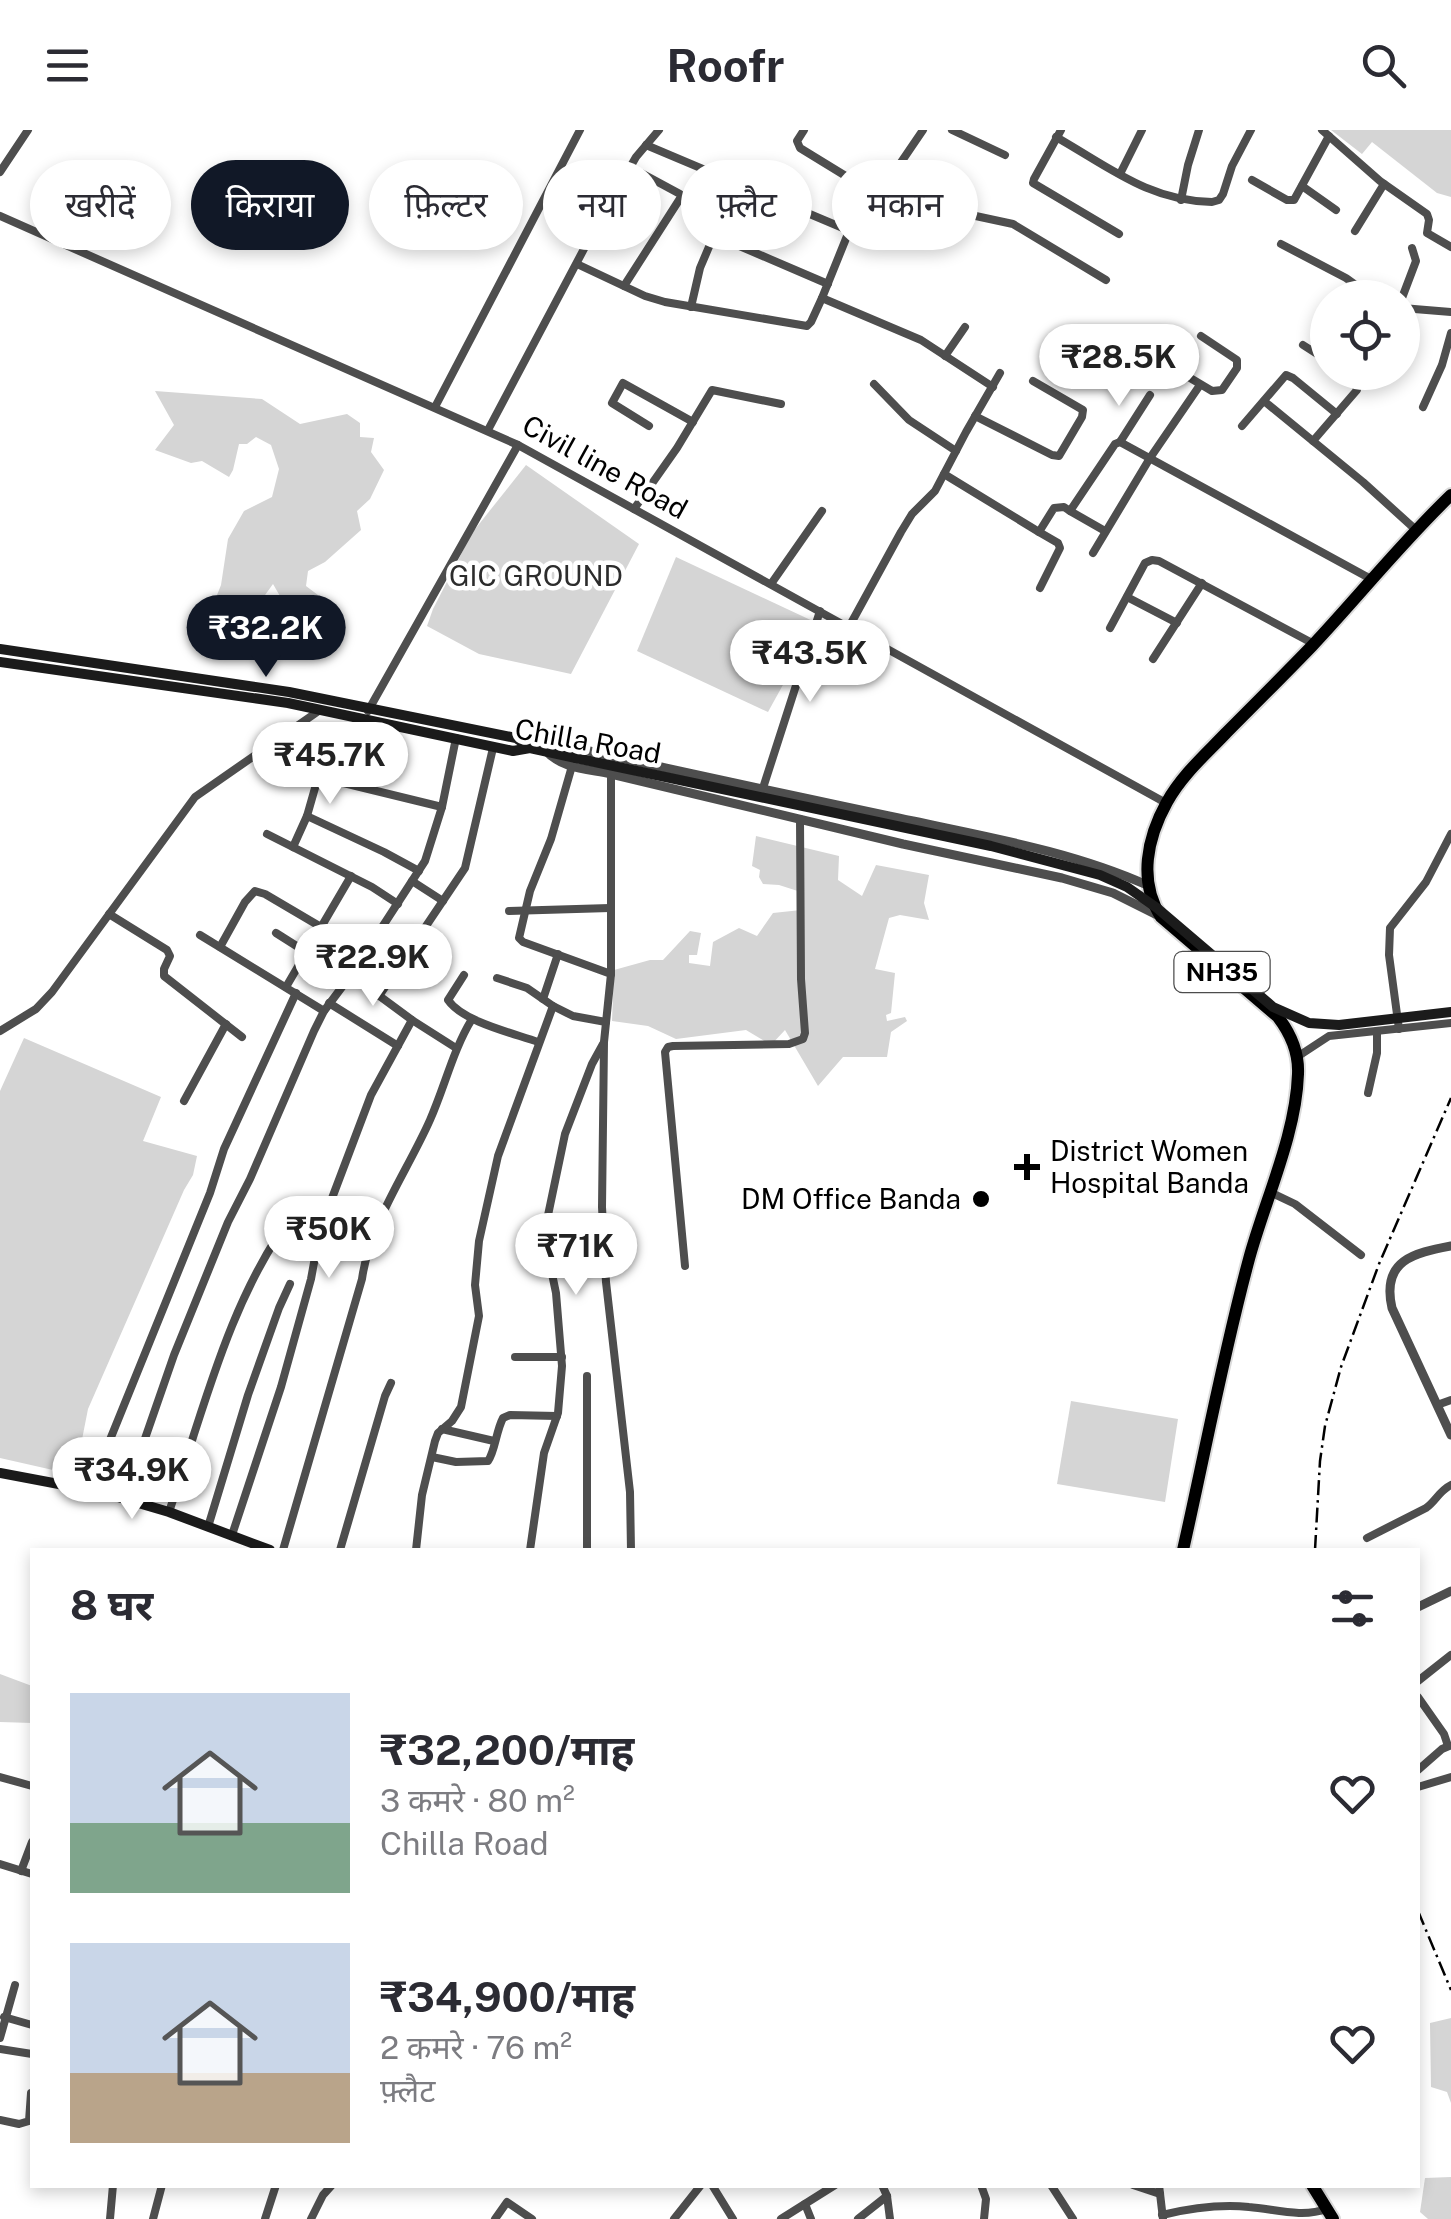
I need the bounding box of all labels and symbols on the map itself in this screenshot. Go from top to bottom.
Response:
pin: ₹28.5K [1038,324,1200,409]
street label: Civil line Road [517,408,693,525]
park label: GIC GROUND [449,559,623,592]
pin: ₹32.2K [185,595,347,680]
pin: ₹43.5K [729,620,891,705]
street label: Chilla Road [513,711,664,770]
pin: ₹45.7K [249,722,411,807]
pin: ₹22.9K [292,924,454,1009]
road number: NH35 [1174,952,1270,992]
place label: District Women Hospital Banda [1050,1134,1249,1199]
marker: District Women Hospital Banda [1014,1154,1040,1180]
place label: DM Office Banda [741,1182,961,1215]
marker: DM Office Banda [970,1188,992,1210]
pin: ₹50K [270,1196,388,1281]
pin: ₹71K [517,1213,635,1298]
pin: ₹34.9K [51,1437,213,1522]

